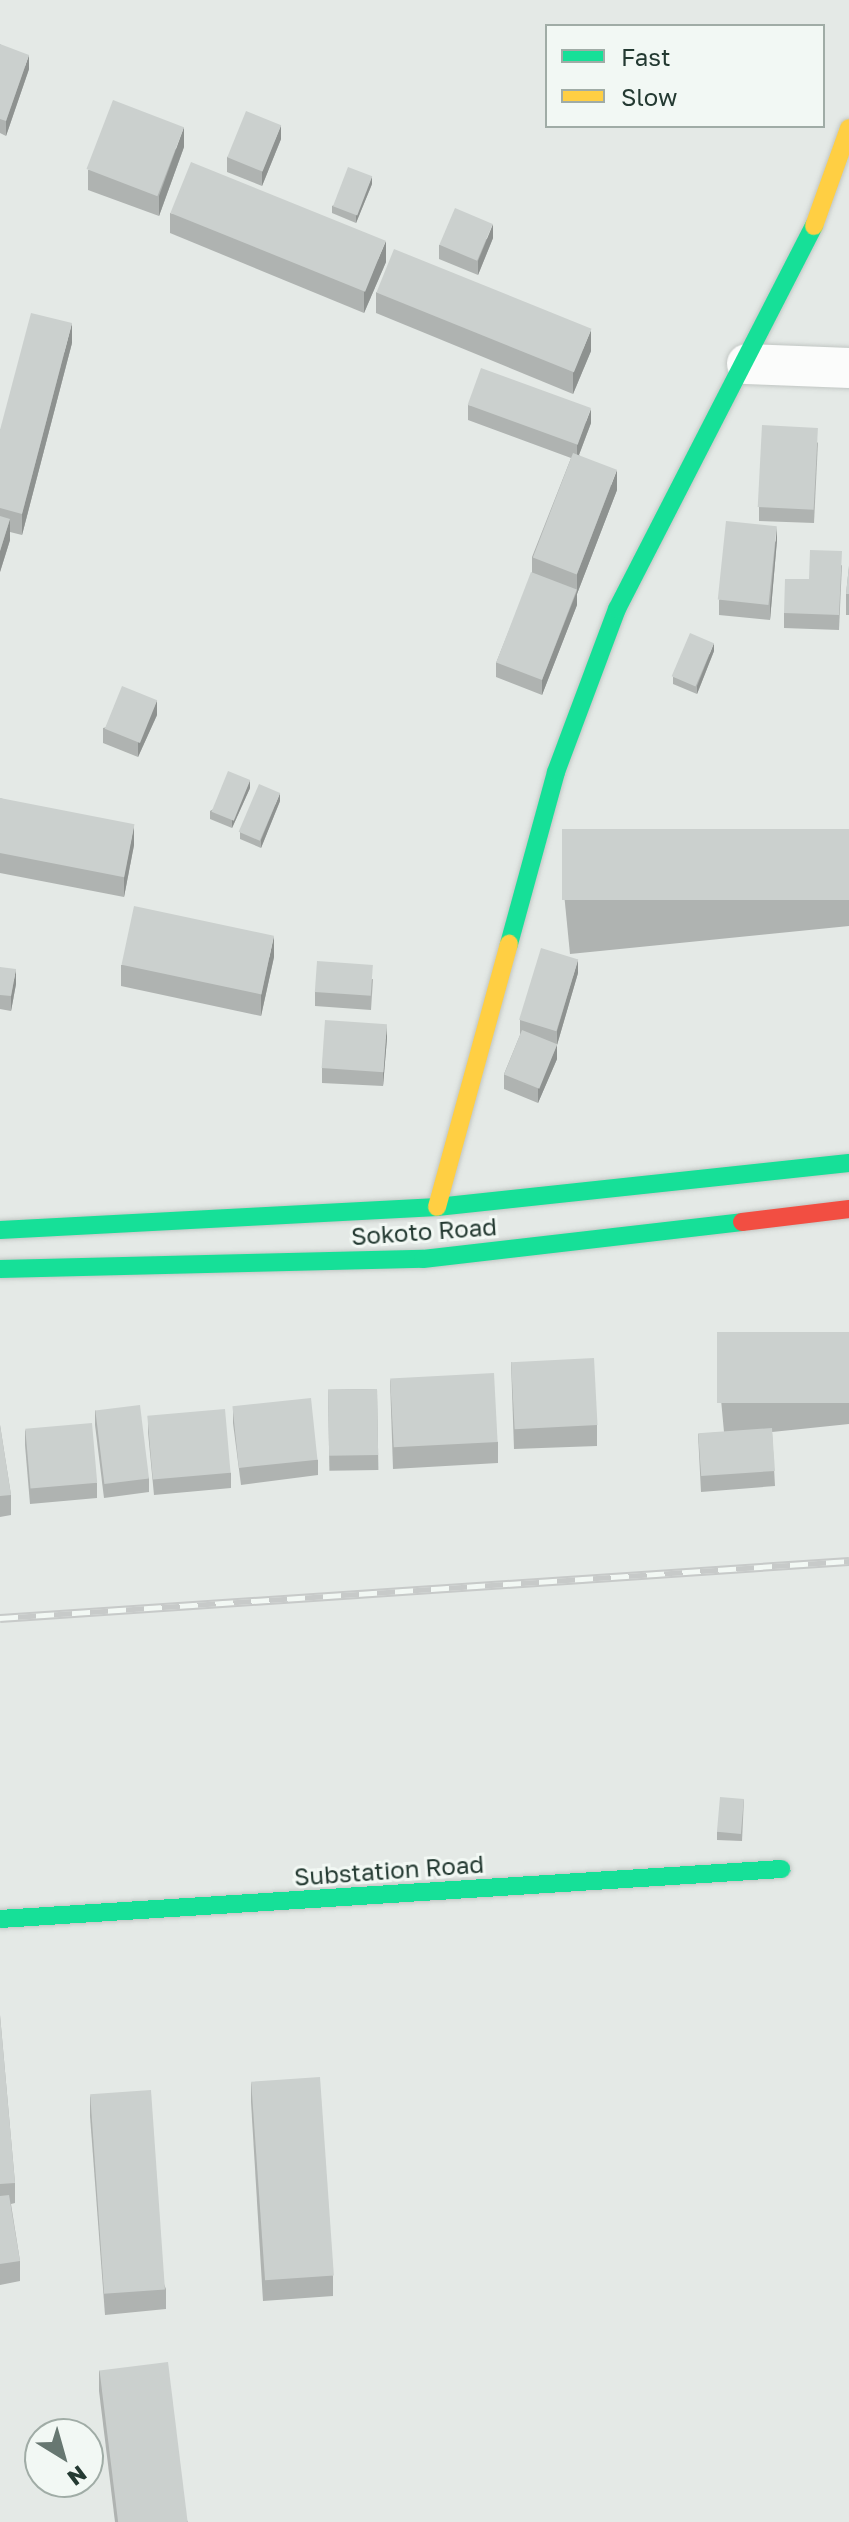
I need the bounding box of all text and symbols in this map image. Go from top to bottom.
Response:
legend [545,24,825,128]
text: Fast [621,42,671,71]
text: Slow [621,82,677,111]
street label: Sokoto Road [350,1212,498,1250]
street label: Substation Road [293,1849,485,1891]
north arrow [24,2418,104,2498]
text: N [63,2460,92,2492]

